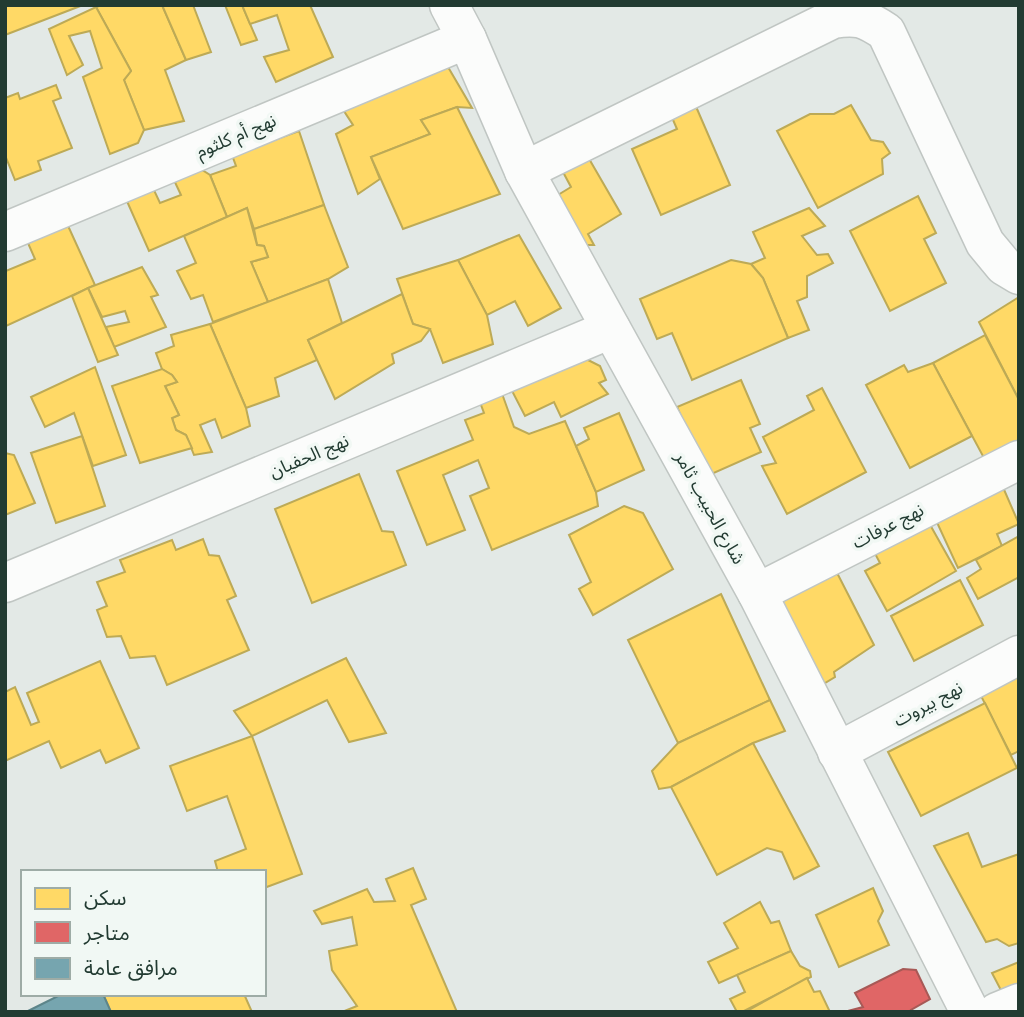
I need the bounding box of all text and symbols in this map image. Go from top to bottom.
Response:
street label: نهج أم كلثوم [192,108,281,166]
street label: نهج الحفيان [266,429,353,484]
street label: شارع الحبيب ثامر [667,447,751,569]
street label: نهج عرفات [848,498,928,555]
street label: نهج بيروت [889,676,967,733]
legend [21,870,266,996]
text: سكن [84,884,126,910]
text: متاجر [83,919,130,945]
text: مرافق عامة [84,954,178,981]

